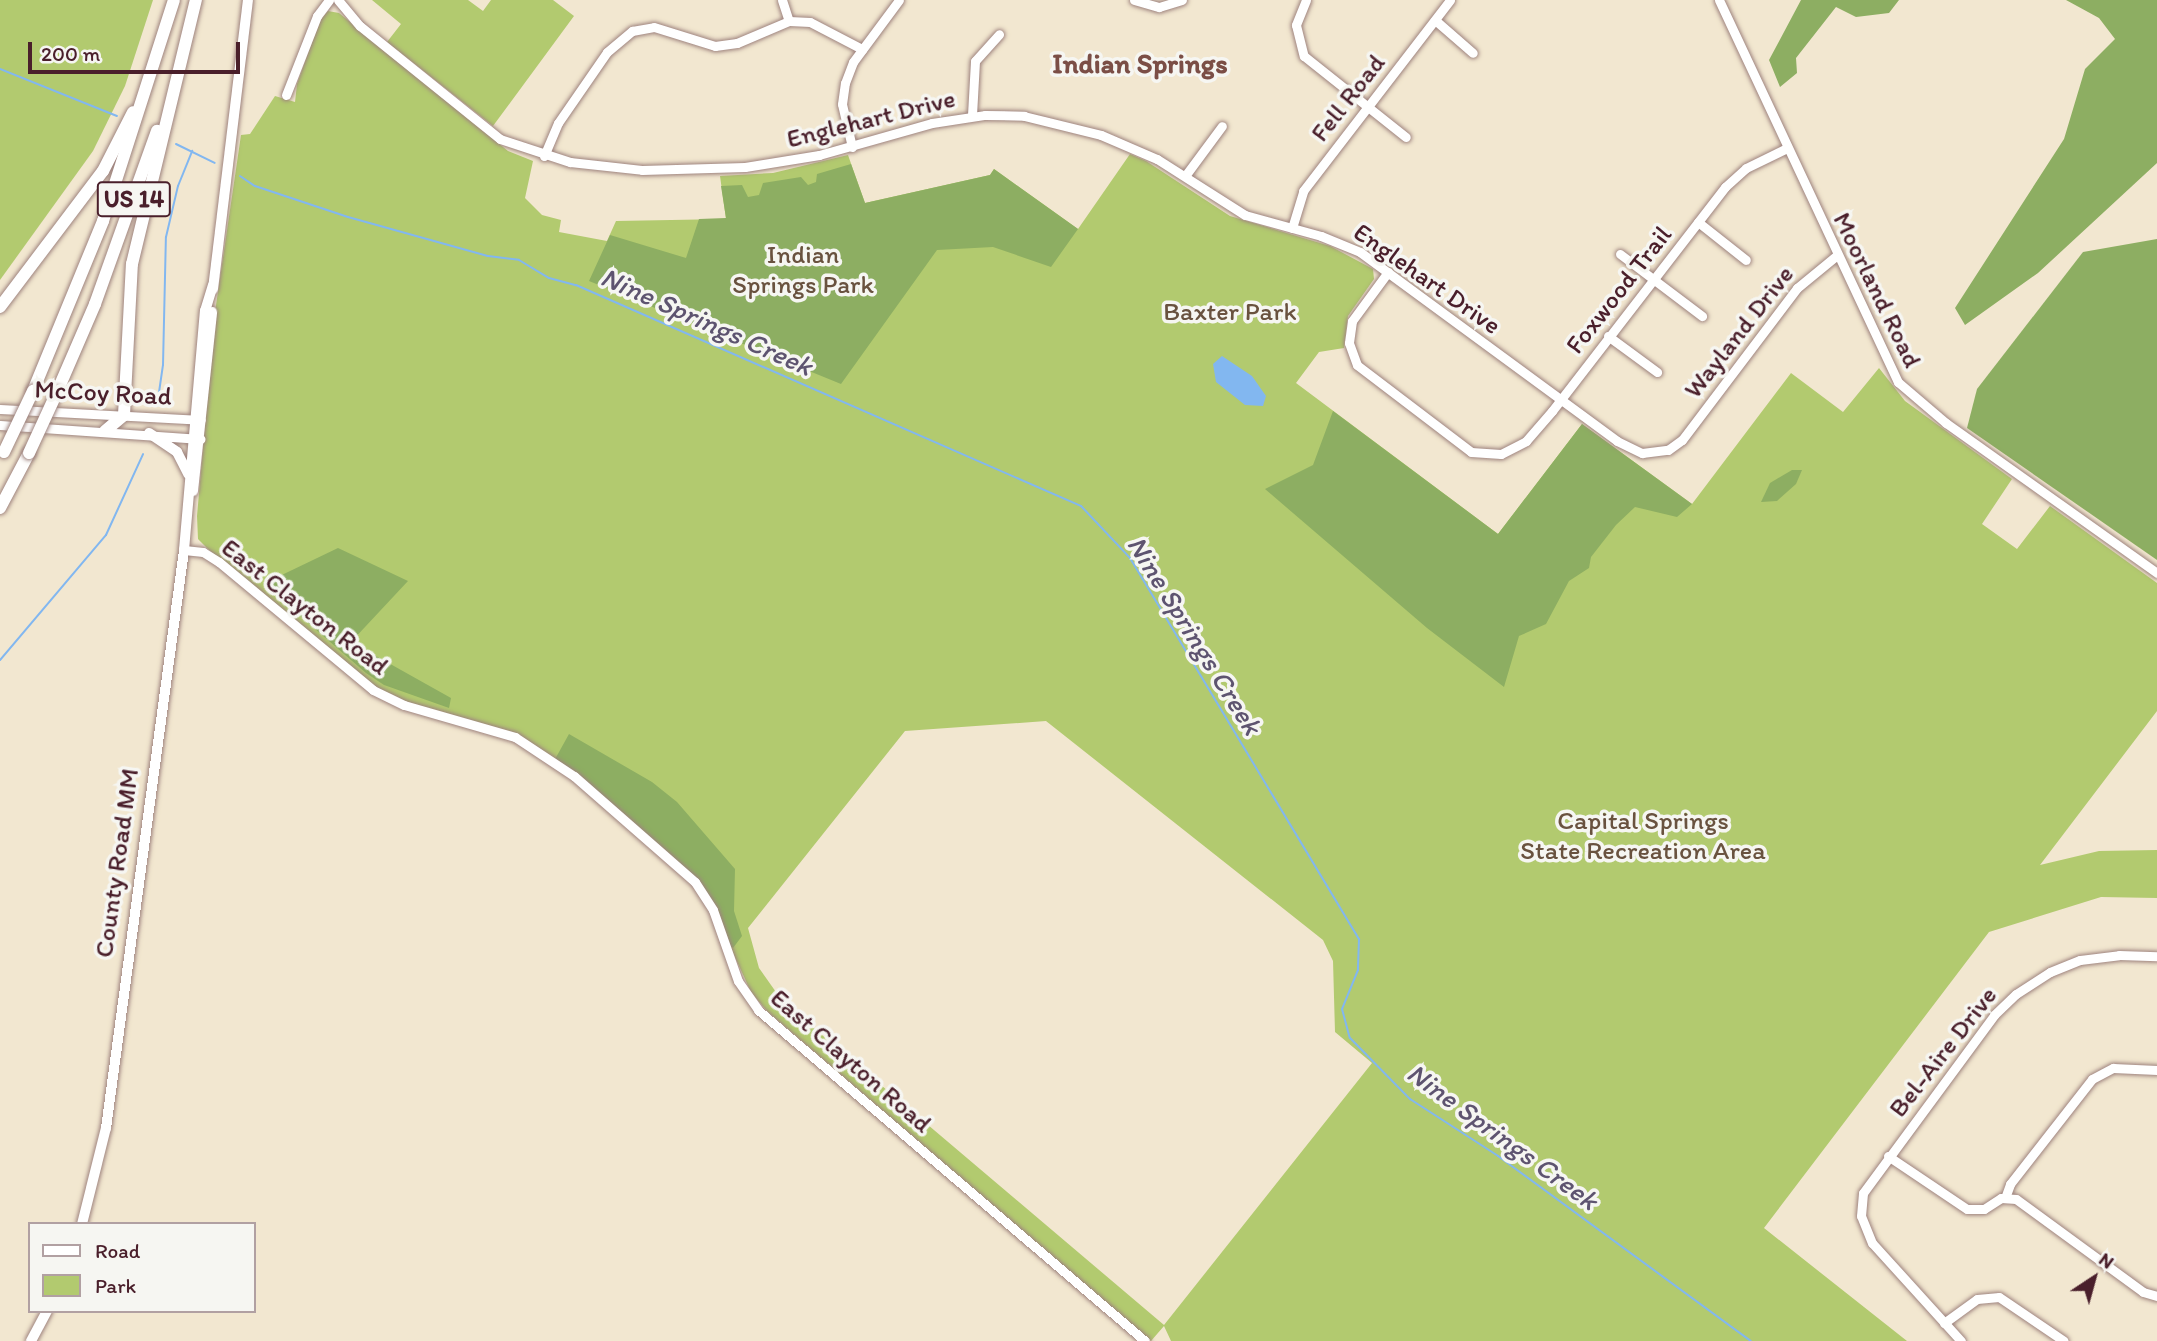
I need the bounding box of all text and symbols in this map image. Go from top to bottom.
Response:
scale bar [32,28,243,72]
text: 200 m [41,41,100,66]
district label: Indian Springs [1052,46,1228,80]
street label: Fell Road [1304,48,1392,148]
street label: Englehart Drive [783,83,959,155]
road number: US 14 [96,178,172,219]
street label: Moorland Road [1826,207,1928,373]
street label: Englehart Drive [1347,217,1507,341]
street label: Foxwood Trail [1559,220,1679,360]
park label: Indian Springs Park [732,239,874,300]
water label: Nine Springs Creek [596,259,818,383]
street label: Wayland Drive [1677,259,1801,405]
park label: Baxter Park [1164,296,1296,328]
street label: McCoy Road [34,374,172,412]
water label: Nine Springs Creek [1120,529,1270,741]
street label: East Clayton Road [215,532,395,682]
street label: County Road MM [88,767,146,959]
park label: Capital Springs State Recreation Area [1521,805,1765,866]
street label: Bel-Aire Drive [1882,981,2004,1123]
street label: East Clayton Road [764,982,938,1140]
water label: Nine Springs Creek [1401,1055,1605,1217]
legend [28,1222,256,1313]
text: Road [95,1238,140,1263]
north arrow [2059,1243,2129,1313]
text: N [2095,1248,2119,1274]
text: Park [95,1273,136,1298]

